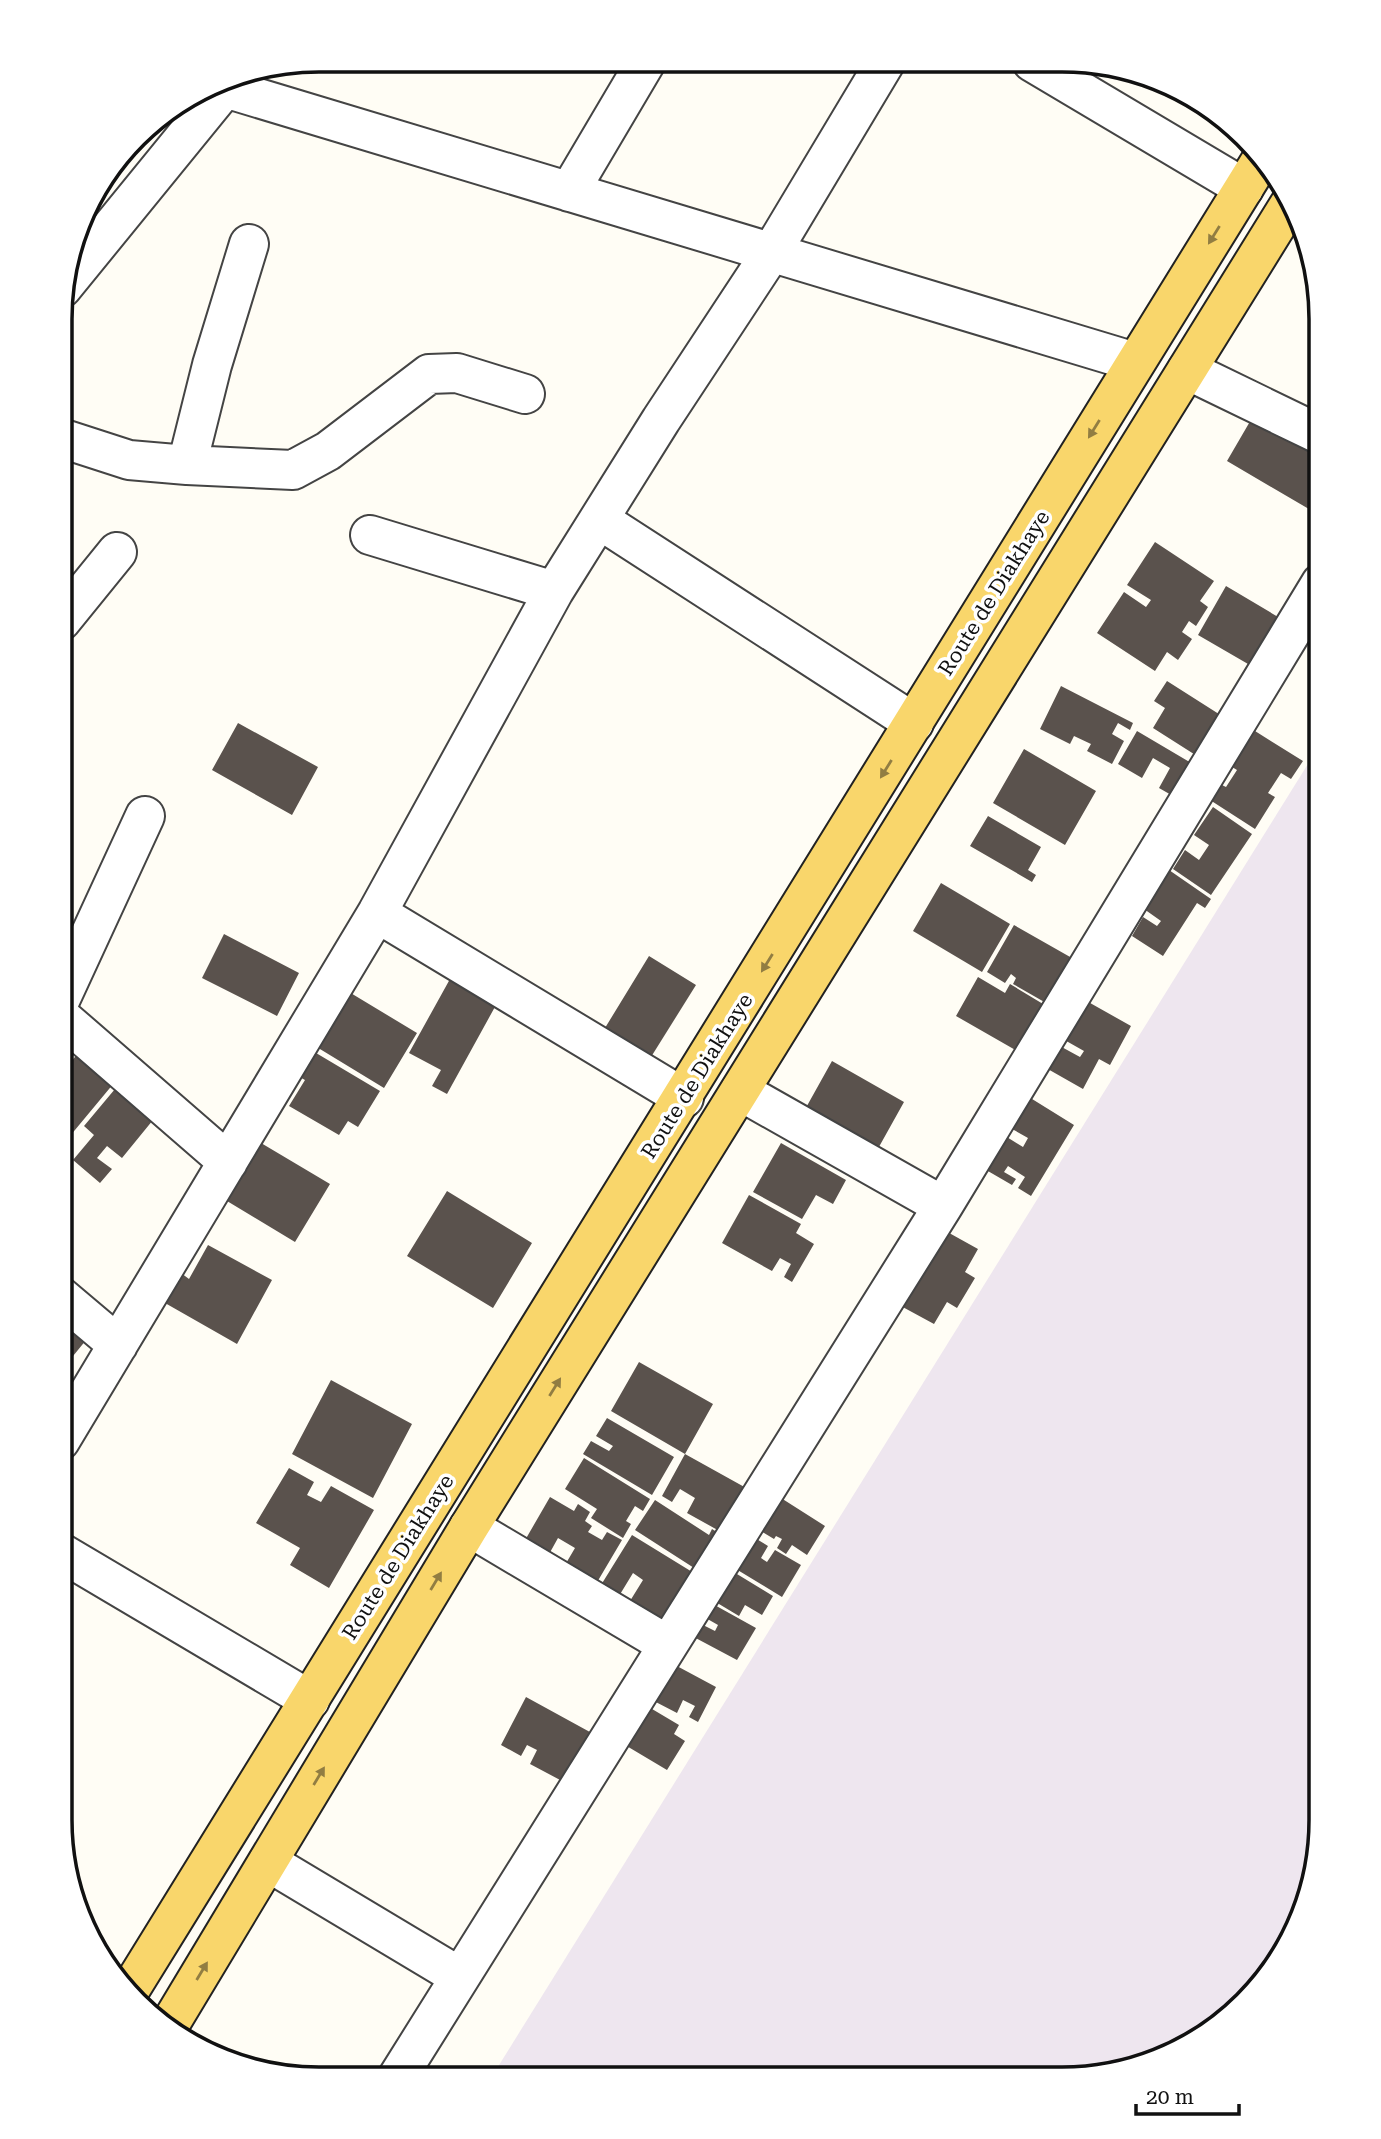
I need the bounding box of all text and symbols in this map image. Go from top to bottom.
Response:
one-way arrow [1208,226,1221,245]
one-way arrow [1088,419,1101,438]
street label: Route de Diakhaye [933,506,1055,680]
one-way arrow [880,759,892,778]
one-way arrow [760,953,773,972]
street label: Route de Diakhaye [636,989,758,1163]
one-way arrow [549,1377,562,1396]
street label: Route de Diakhaye [337,1470,459,1644]
one-way arrow [430,1571,443,1590]
one-way arrow [313,1766,326,1785]
one-way arrow [196,1961,208,1980]
scale bar [1136,2072,1239,2116]
text: 20 m [1146,2085,1194,2109]

